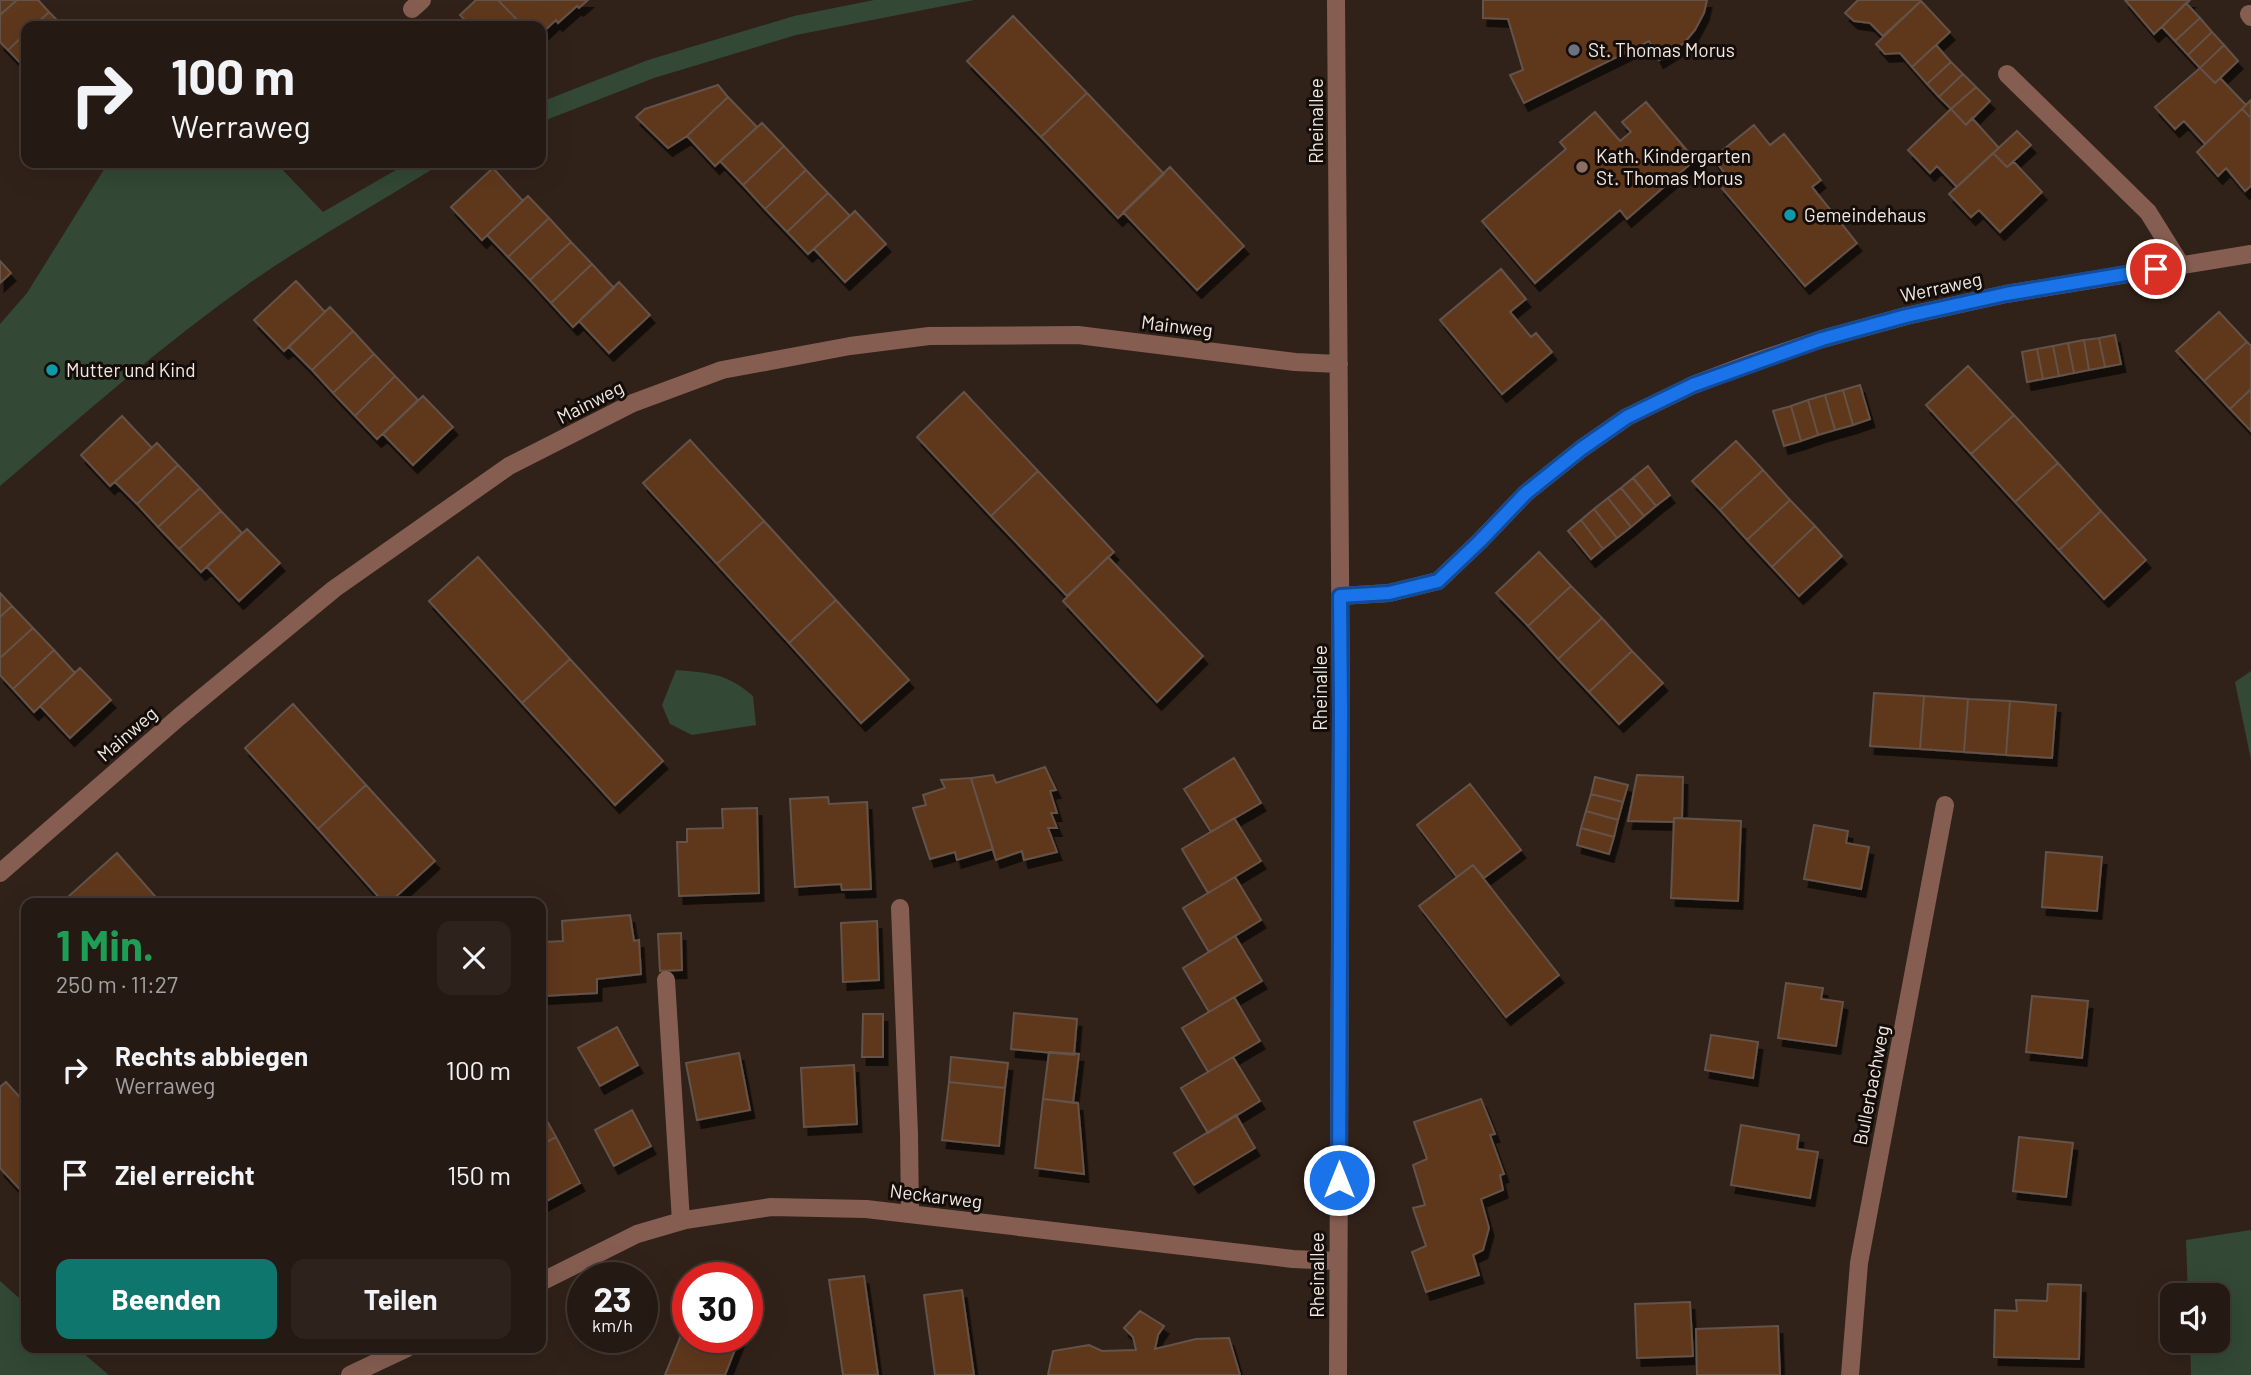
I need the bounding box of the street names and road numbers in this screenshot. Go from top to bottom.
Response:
street label: Rheinallee [1304,78,1327,164]
street label: Werraweg [1898,267,1984,306]
street label: Mainweg [1140,310,1214,341]
street label: Mainweg [553,375,627,428]
street label: Rheinallee [1308,645,1331,731]
street label: Mainweg [92,701,161,766]
street label: Bullerbachweg [1848,1023,1893,1147]
street label: Neckarweg [888,1178,984,1213]
street label: Rheinallee [1305,1232,1328,1318]

